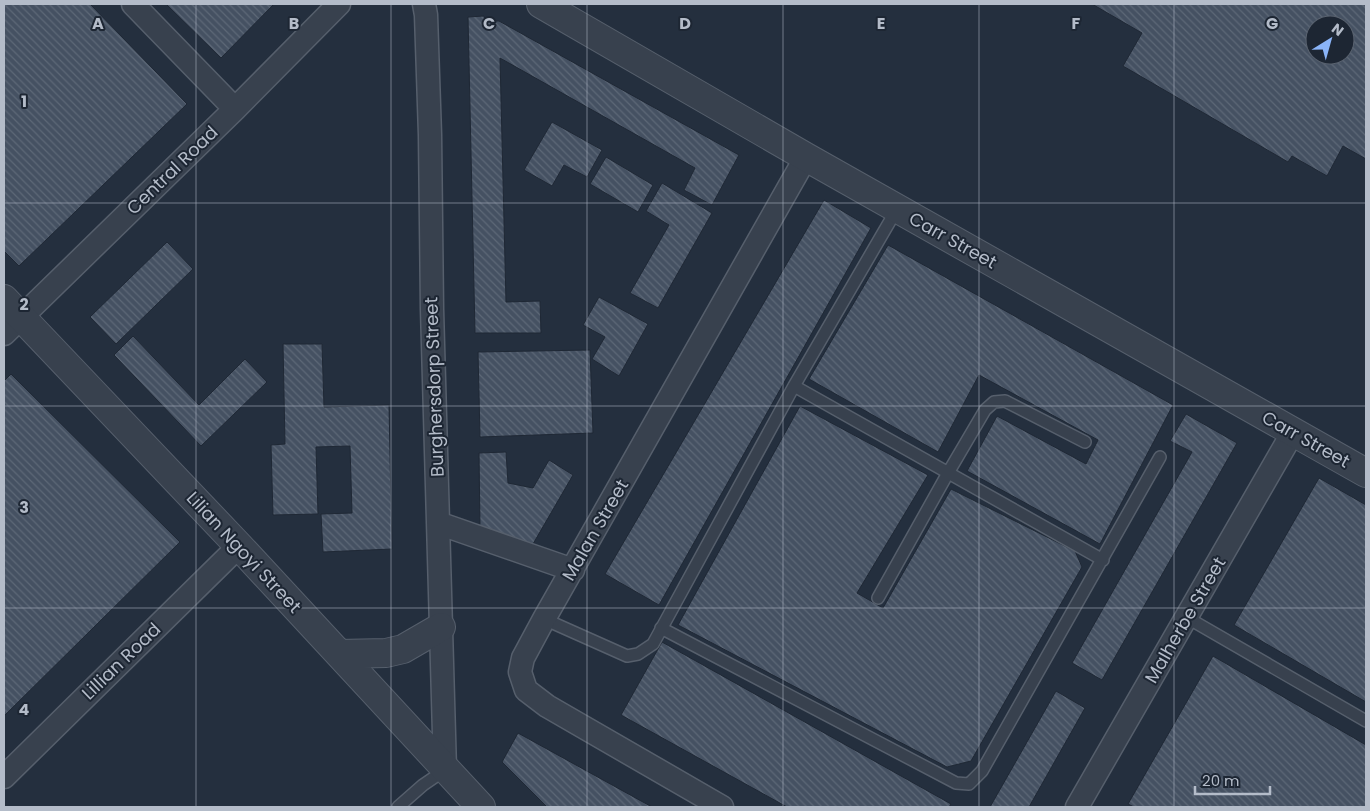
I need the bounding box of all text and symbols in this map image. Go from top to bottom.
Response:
text: A [92,12,104,35]
text: B [289,12,299,35]
text: C [483,12,495,35]
text: D [679,12,691,35]
text: E [877,12,885,35]
text: F [1072,12,1081,35]
text: G [1266,12,1278,35]
north arrow [1305,15,1355,65]
text: N [1328,18,1348,41]
text: 1 [21,90,27,113]
street label: Central Road [121,120,223,220]
street label: Carr Street [905,206,1001,274]
text: 2 [19,293,29,316]
street label: Burghersdorp Street [418,296,450,478]
street label: Carr Street [1258,405,1354,473]
street label: Malan Street [556,475,634,585]
street label: Lilian Ngoyi Street [181,486,307,618]
text: 3 [19,496,29,519]
street label: Malherbe Street [1139,552,1231,688]
street label: Lillian Road [76,617,166,705]
text: 4 [19,698,30,721]
scale bar [1195,764,1270,796]
text: 20 m [1202,770,1240,791]

